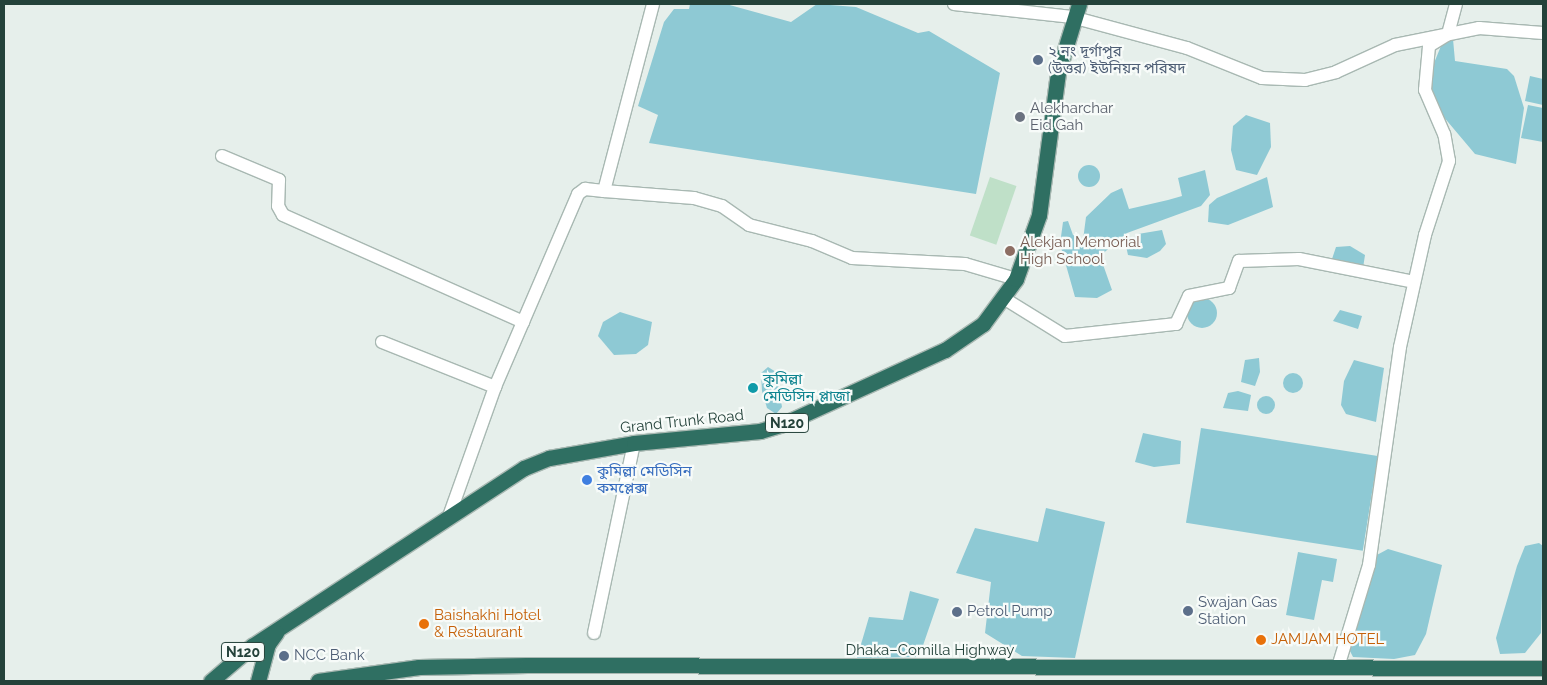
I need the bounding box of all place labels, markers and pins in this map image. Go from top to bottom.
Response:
place label: ২ নং দূর্গাপুর (উত্তর) ইউনিয়ন পরিষদ [1048,42,1185,77]
marker: ২ নং দূর্গাপুর (উত্তর) ইউনিয়ন পরিষদ [1032,54,1044,66]
place label: Alekharchar Eid Gah [1030,99,1113,134]
marker: Alekharchar Eid Gah [1014,111,1026,123]
place label: Alekjan Memorial High School [1020,233,1140,268]
marker: Alekjan Memorial High School [1004,245,1016,257]
place label: কুমিল্লা মেডিসিন প্লাজা [763,370,850,405]
marker: কুমিল্লা মেডিসিন প্লাজা [747,382,759,394]
place label: কুমিল্লা মেডিসিন কমপ্লেক্স [597,462,692,497]
marker: কুমিল্লা মেডিসিন কমপ্লেক্স [581,474,593,486]
place label: Swajan Gas Station [1198,593,1277,628]
place label: Petrol Pump [967,603,1053,621]
marker: Swajan Gas Station [1182,605,1194,617]
place label: Baishakhi Hotel & Restaurant [434,606,541,641]
marker: Petrol Pump [951,606,963,618]
marker: Baishakhi Hotel & Restaurant [418,618,430,630]
place label: JAMJAM HOTEL [1271,631,1384,649]
marker: JAMJAM HOTEL [1255,634,1267,646]
place label: NCC Bank [294,647,365,665]
marker: NCC Bank [278,650,290,662]

